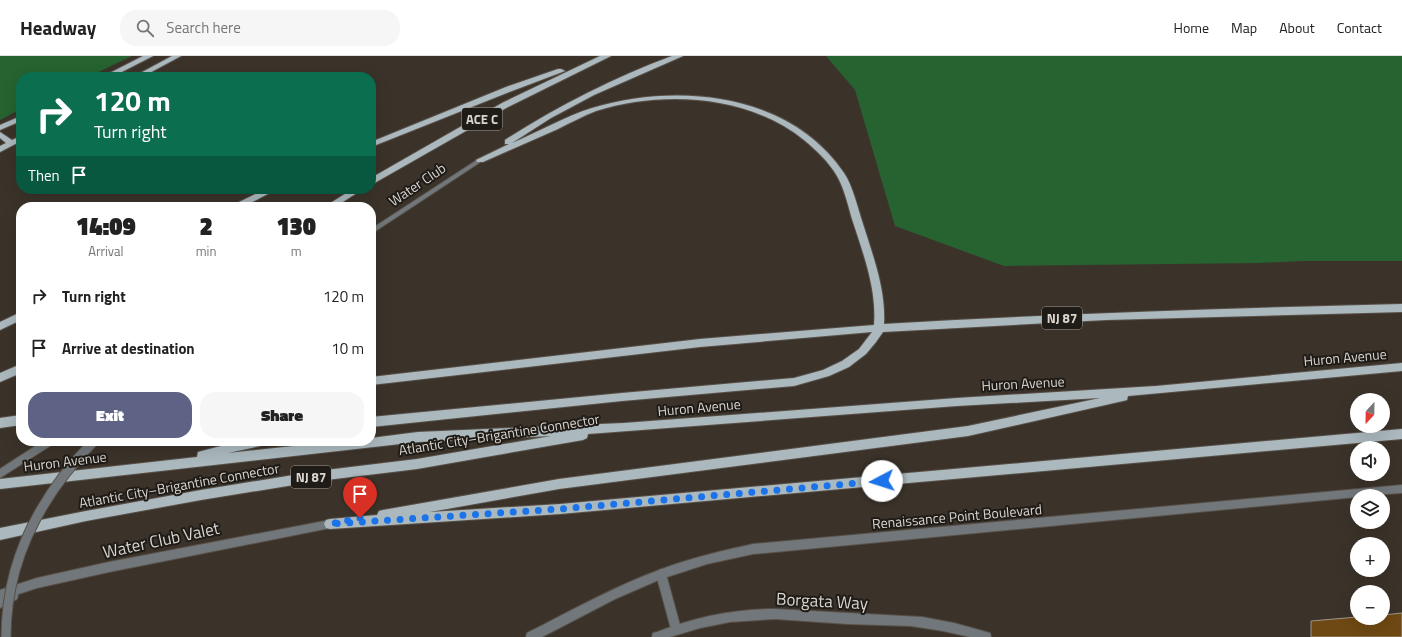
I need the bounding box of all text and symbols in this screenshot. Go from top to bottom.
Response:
search box [120,10,400,46]
text: Headway [20,13,96,42]
text: Search here [166,16,241,39]
icon: search [134,17,156,39]
text: Home [1174,17,1209,38]
text: Map [1231,17,1257,38]
text: About [1279,17,1315,38]
text: Contact [1337,17,1382,38]
text: 120 m [94,79,171,122]
icon: right [28,88,80,140]
road number: ACE C [462,108,502,130]
text: Turn right [94,118,167,145]
street label: Water Club [384,157,450,211]
text: Then [28,164,60,187]
icon: arrive [68,164,90,186]
text: 14:09 [76,208,136,244]
text: 2 [199,208,213,244]
text: 130 [276,208,316,244]
text: Arrival [88,241,123,261]
text: min [196,241,216,261]
text: m [291,241,302,261]
icon: right [28,285,50,307]
text: Turn right [62,285,126,308]
text: 120 m [323,285,364,308]
road number: NJ 87 [1042,307,1082,329]
icon: arrive [28,337,50,359]
text: Arrive at destination [62,337,195,360]
text: 10 m [331,337,364,360]
street label: Huron Avenue [1303,343,1387,371]
street label: Huron Avenue [981,370,1065,396]
button: Exit [28,392,192,438]
button: Share [200,392,364,438]
street label: Huron Avenue [657,393,741,421]
north arrow [1350,393,1390,433]
map controls [1350,393,1390,625]
street label: Atlantic City–Brigantine Connector [397,408,601,460]
button: sound [1350,441,1390,481]
street label: Huron Avenue [22,445,108,477]
street label: Atlantic City–Brigantine Connector [77,457,281,513]
position arrow [861,460,903,502]
road number: NJ 87 [291,466,331,488]
pin [343,477,377,518]
icon: arrive [349,483,371,505]
button: layers [1350,489,1390,529]
street label: Renaissance Point Boulevard [871,498,1043,534]
street label: Water Club Valet [100,515,222,565]
button: + [1350,537,1390,577]
button: − [1350,585,1390,625]
street label: Borgata Way [775,586,869,616]

